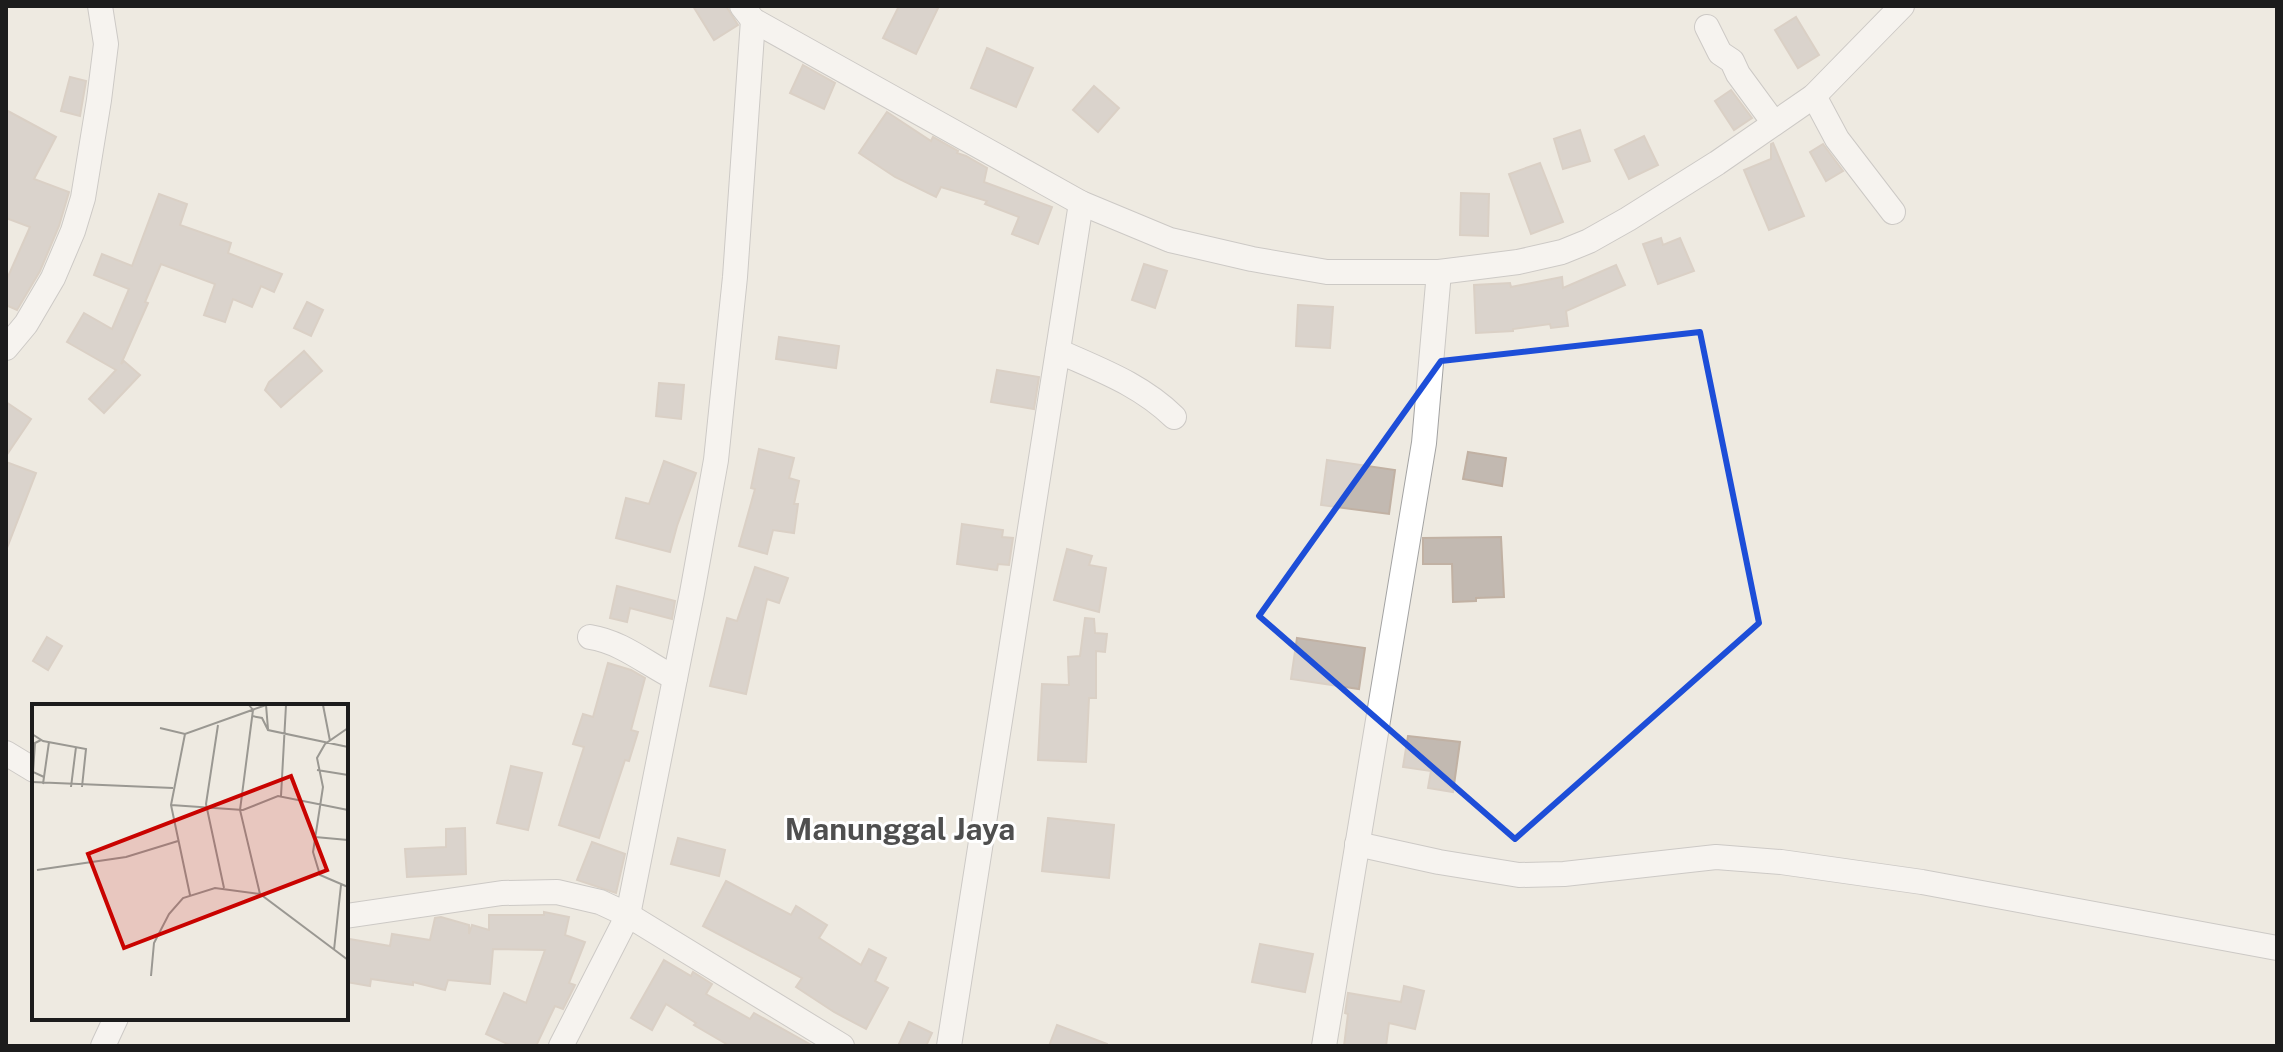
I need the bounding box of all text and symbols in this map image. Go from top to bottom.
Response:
inset map [32,704,348,1020]
district label: Manunggal Jaya [785,811,1015,847]

